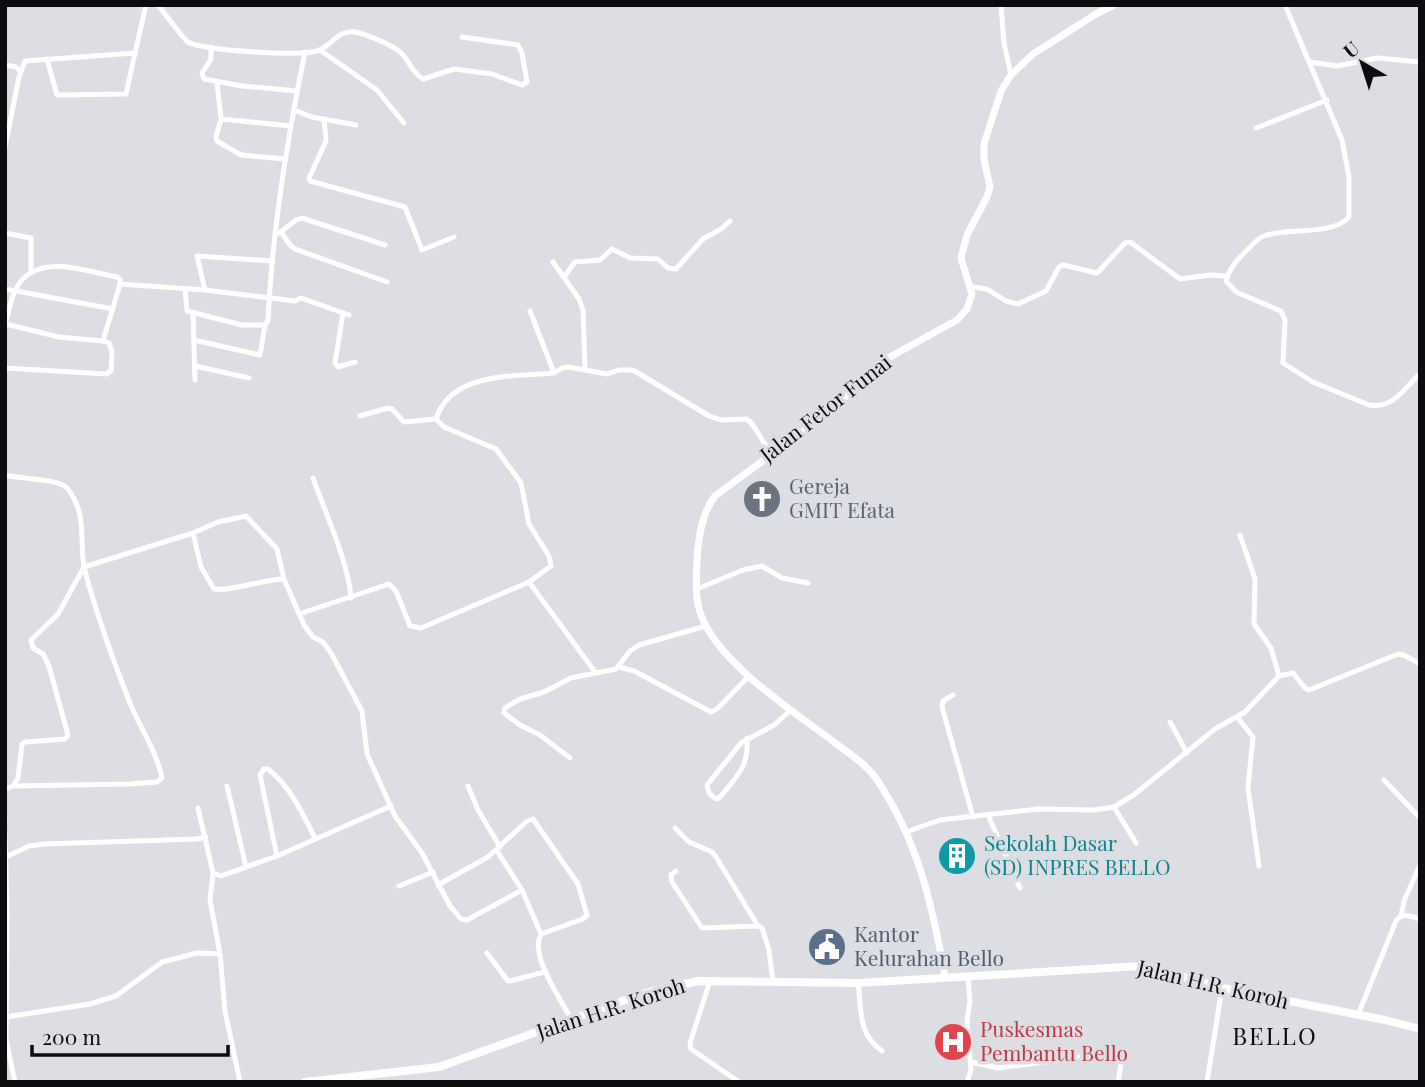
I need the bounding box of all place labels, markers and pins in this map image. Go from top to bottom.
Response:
place label: Gereja GMIT Efata [789,471,896,523]
church icon: Gereja GMIT Efata [741,478,783,520]
place label: Sekolah Dasar (SD) INPRES BELLO [984,828,1170,880]
building icon: Sekolah Dasar (SD) INPRES BELLO [936,835,978,877]
place label: Kantor Kelurahan Bello [854,919,1004,971]
public building icon: Kantor Kelurahan Bello [806,926,848,968]
place label: Puskesmas Pembantu Bello [980,1014,1128,1066]
hospital icon: Puskesmas Pembantu Bello [932,1021,974,1063]

